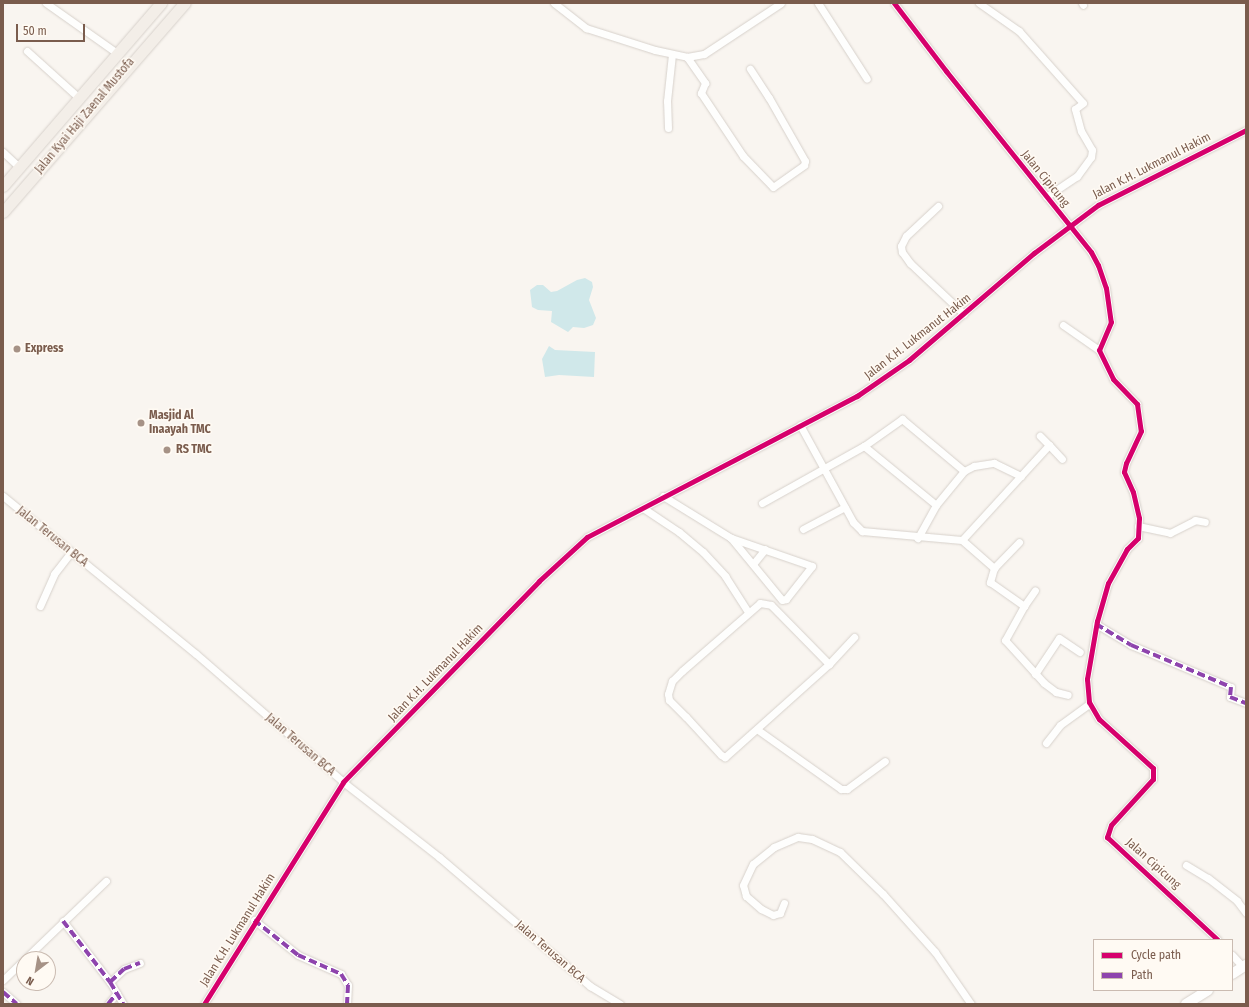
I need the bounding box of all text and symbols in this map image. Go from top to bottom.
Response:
scale bar [18,16,87,42]
text: 50 m [23,24,47,38]
street label: Jalan Kyai Haji Zaenal Mustofa [32,55,138,177]
street label: Jalan K.H. Lukmanul Hakim [1091,130,1213,202]
street label: Jalan Cipicung [1018,148,1072,210]
street label: Jalan K.H. Lukmanut Hakim [862,291,974,383]
place label: Express [25,342,63,356]
marker: Express [12,344,22,354]
place label: Masjid Al Inaayah TMC [149,409,211,437]
marker: Masjid Al Inaayah TMC [136,418,146,428]
place label: RS TMC [176,443,212,457]
marker: RS TMC [161,444,173,456]
street label: Jalan Terusan BCA [13,504,91,570]
street label: Jalan K.H. Lukmanul Hakim [386,621,486,725]
street label: Jalan Terusan BCA [262,711,338,779]
street label: Jalan Cipicung [1123,836,1183,892]
street label: Jalan K.H. Lukmanul Hakim [197,871,279,989]
street label: Jalan Terusan BCA [512,918,588,986]
legend [1093,939,1233,991]
text: Cycle path [1131,948,1181,962]
north arrow [16,951,56,991]
text: Path [1131,968,1153,982]
text: N [24,974,36,988]

